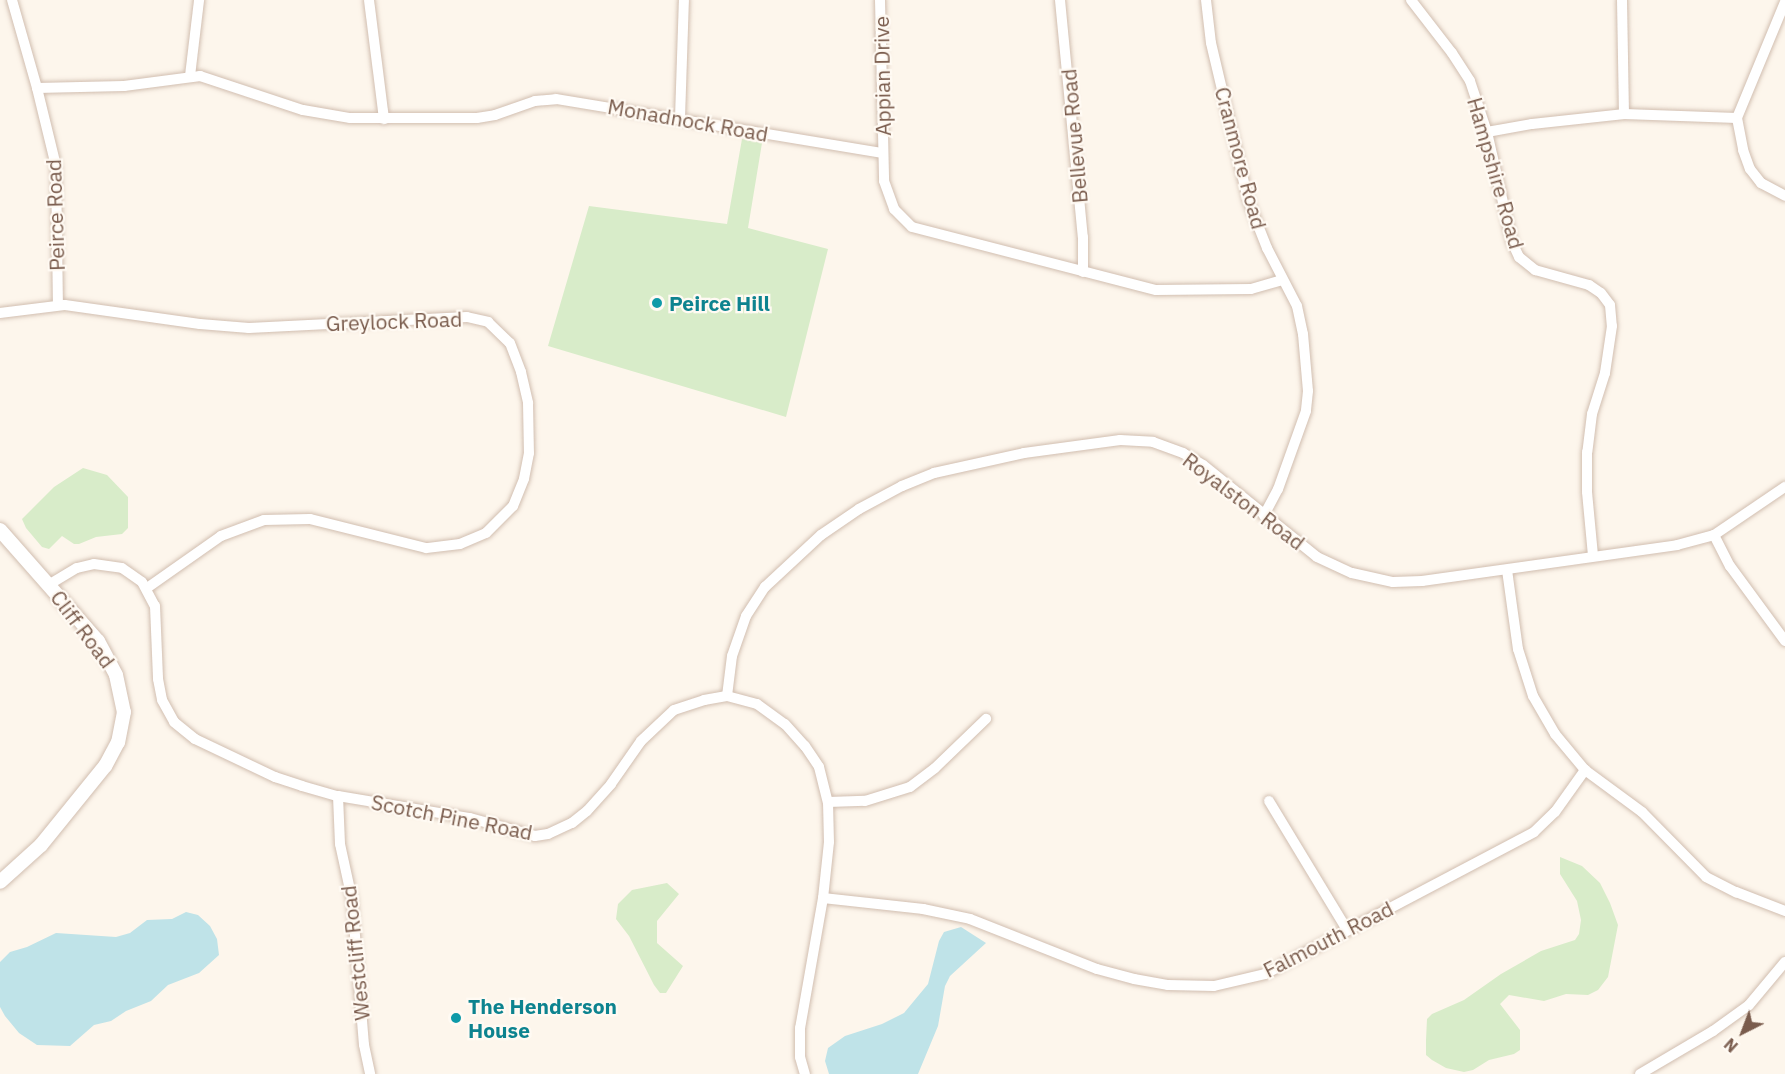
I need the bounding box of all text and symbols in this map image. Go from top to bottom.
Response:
street label: Appian Drive [868,16,896,136]
street label: Bellevue Road [1056,68,1092,204]
street label: Cranmore Road [1210,84,1272,232]
street label: Monadnock Road [606,93,770,147]
street label: Hampshire Road [1462,94,1530,252]
street label: Peirce Road [40,159,70,271]
place label: Peirce Hill [669,290,770,316]
marker: Peirce Hill [650,296,664,310]
street label: Greylock Road [325,306,463,336]
street label: Royalston Road [1178,447,1310,555]
street label: Cliff Road [46,585,120,673]
street label: Scotch Pine Road [369,789,535,845]
street label: Westcliff Road [335,884,375,1022]
street label: Falmouth Road [1259,895,1397,983]
place label: The Henderson House [468,993,617,1043]
north arrow [1713,1002,1773,1062]
marker: The Henderson House [449,1011,463,1025]
text: N [1720,1034,1742,1057]

